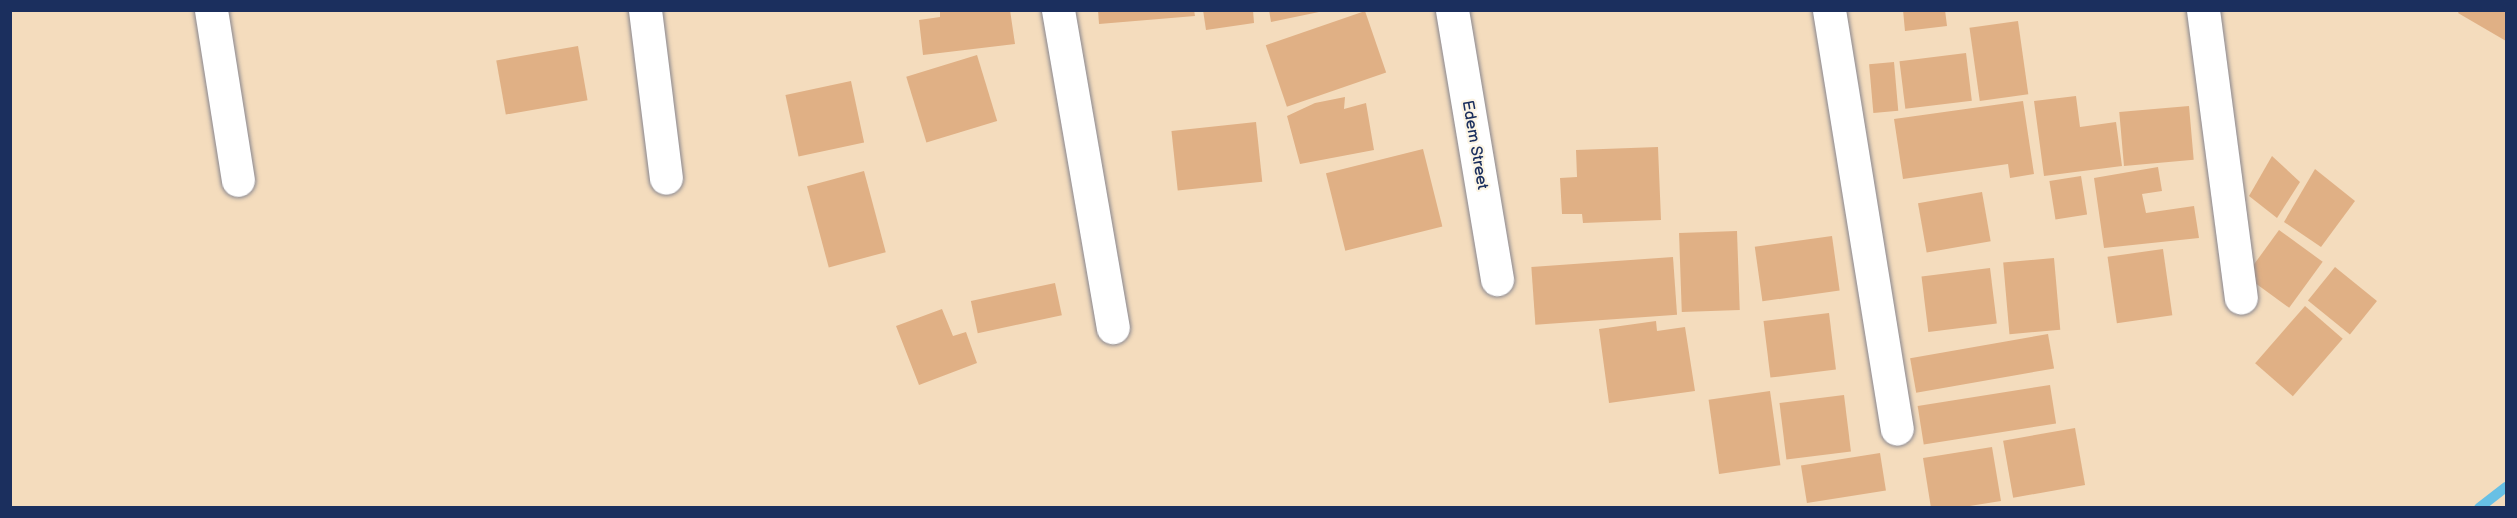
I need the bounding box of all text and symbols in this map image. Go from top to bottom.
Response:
street label: Edem Street [1457,99,1491,191]

